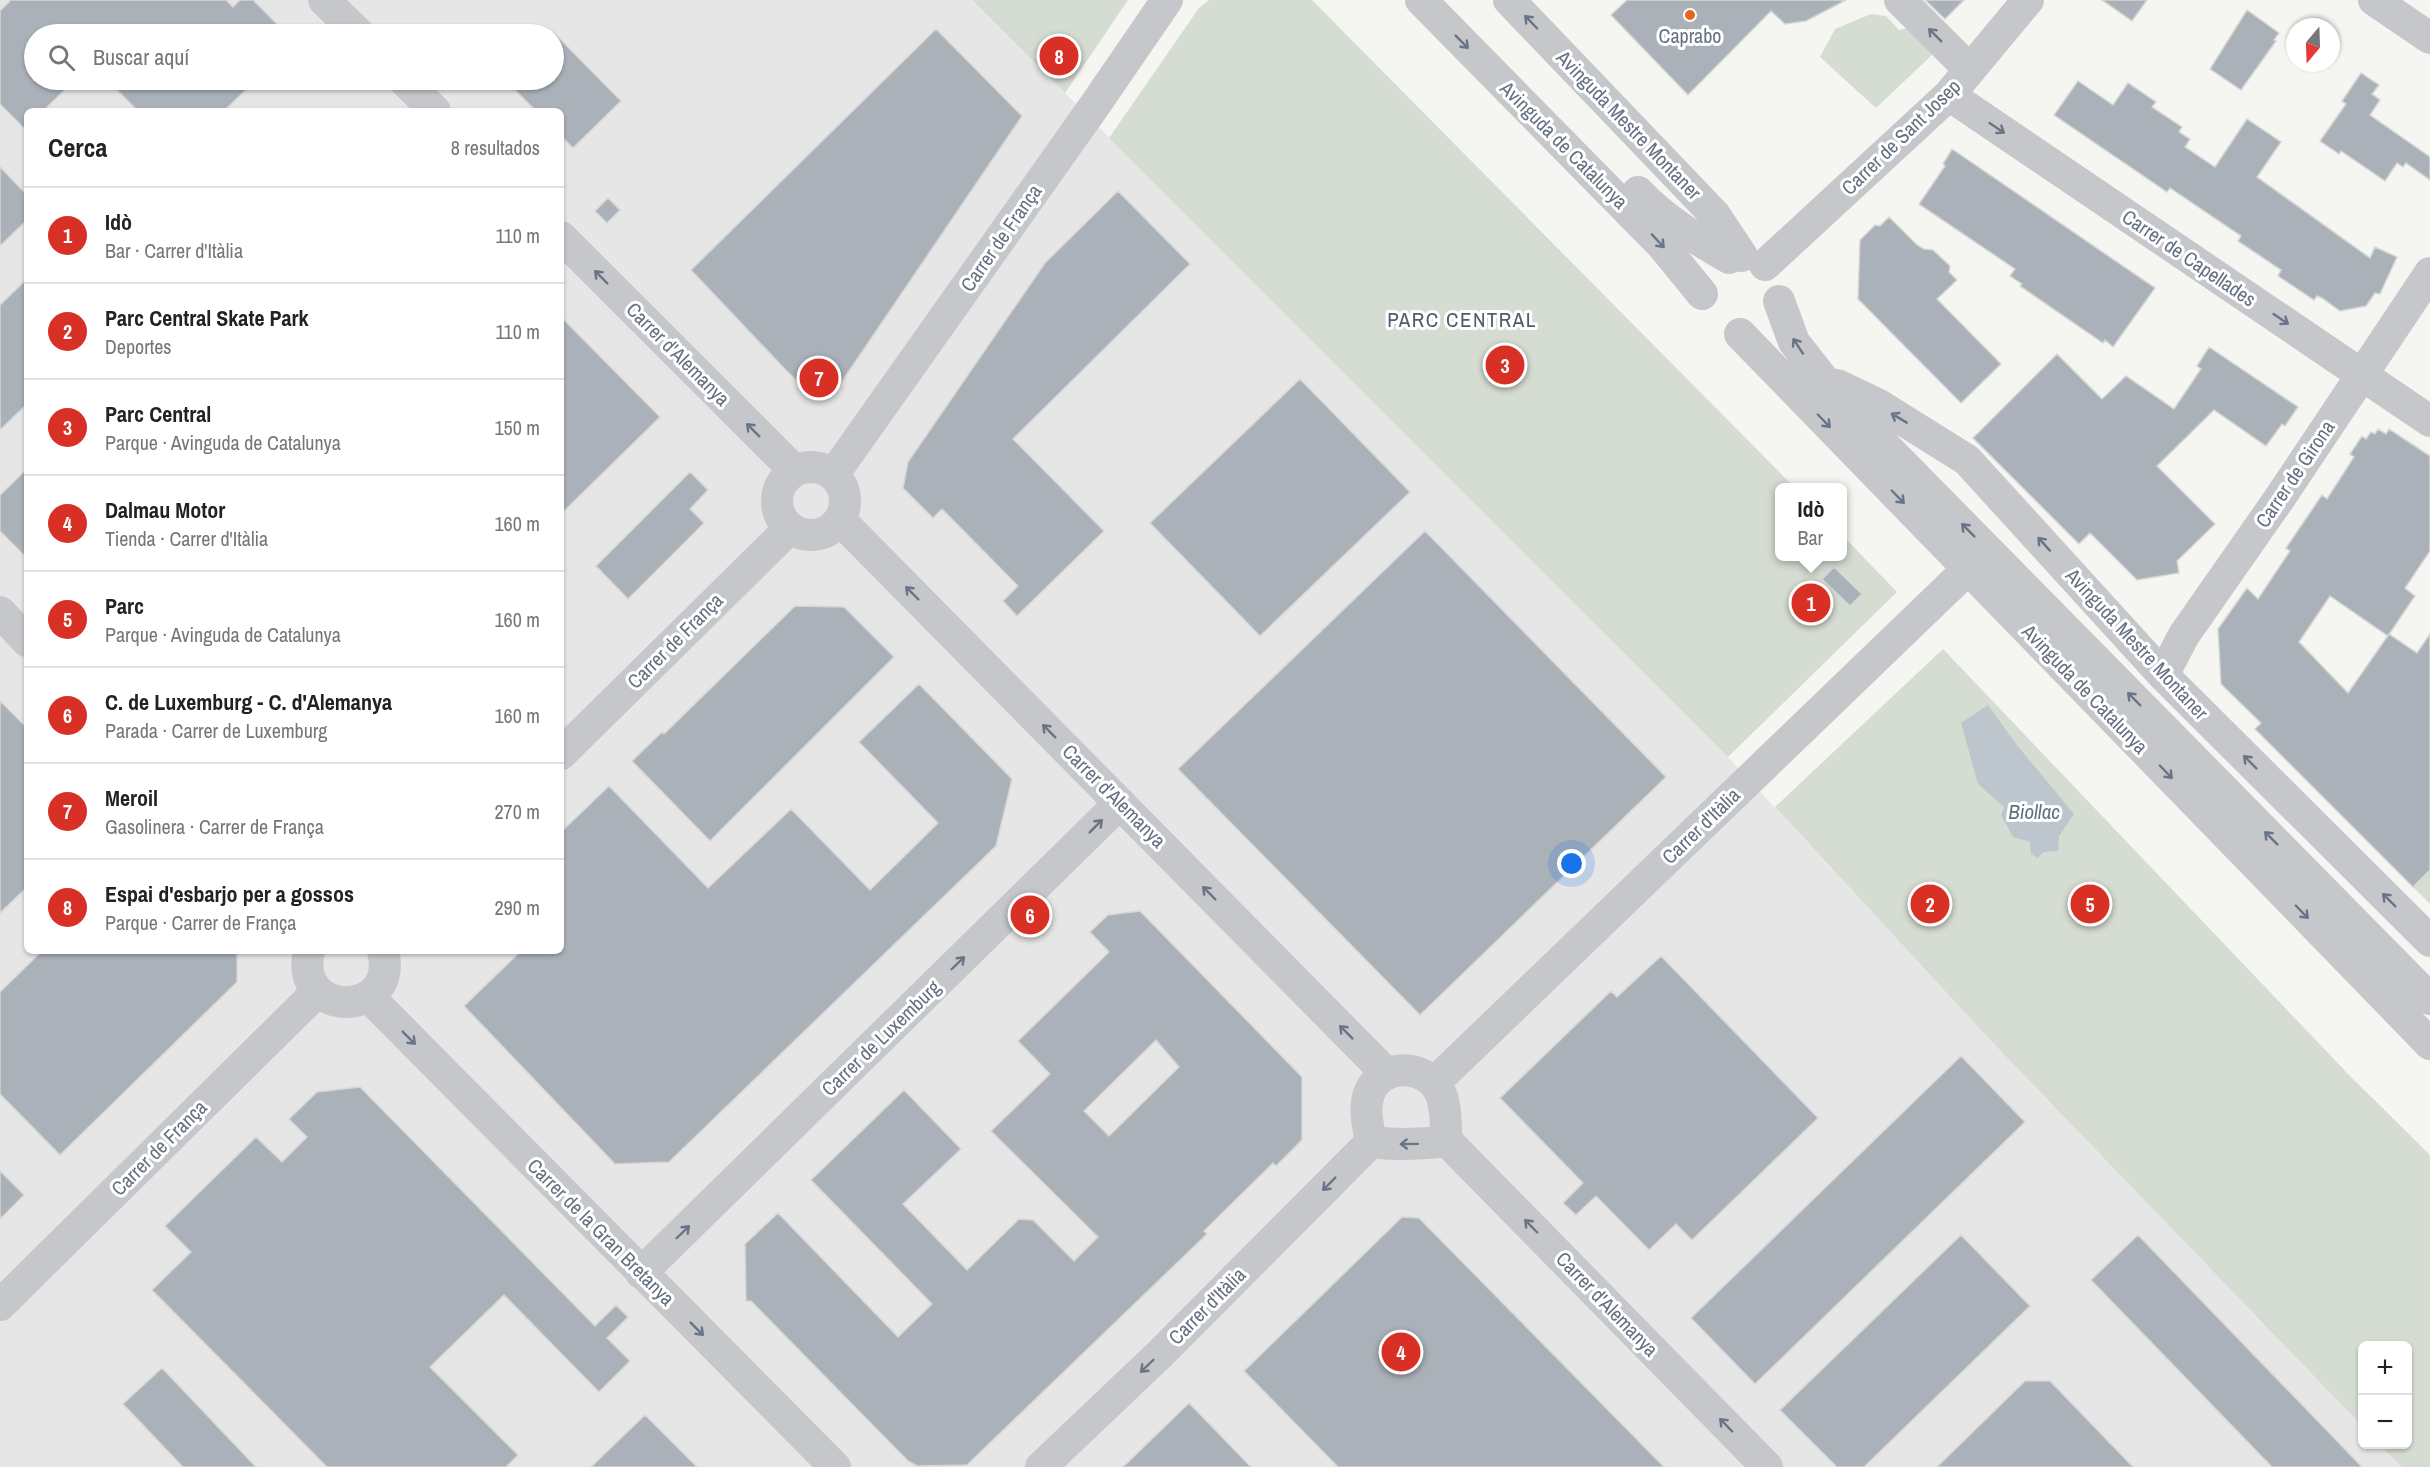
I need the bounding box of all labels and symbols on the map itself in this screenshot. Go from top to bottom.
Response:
marker: Caprabo [1683,8,1697,22]
one-way arrow [1523,15,1538,30]
north arrow [2286,18,2340,72]
place label: Caprabo [1659,22,1721,49]
one-way arrow [1927,27,1942,42]
pin: 8 [1040,34,1078,78]
one-way arrow [1455,34,1470,49]
street label: Avinguda Mestre Montaner [1550,44,1708,205]
street label: Carrer de Sant Josep [1835,73,1966,200]
street label: Avinguda de Catalunya [1494,74,1634,214]
one-way arrow [1988,122,2005,134]
street label: Carrer de França [954,179,1047,297]
street label: Carrer de Capellades [2117,203,2261,312]
one-way arrow [1651,233,1665,248]
one-way arrow [593,270,608,285]
street label: Carrer d'Alemanya [621,296,736,411]
district label: PARC CENTRAL [1387,305,1537,334]
one-way arrow [2272,313,2288,325]
one-way arrow [1792,338,1804,355]
pin: 3 [1486,342,1524,388]
pin: 7 [800,356,838,400]
one-way arrow [1891,411,1908,423]
one-way arrow [1817,414,1832,429]
street label: Carrer de Girona [2249,415,2340,533]
one-way arrow [746,423,761,437]
one-way arrow [1891,490,1905,505]
one-way arrow [1961,522,1976,537]
one-way arrow [2037,537,2051,552]
street label: Avinguda Mestre Montaner [2059,561,2215,725]
pin: 1 [1792,580,1830,626]
one-way arrow [905,585,920,600]
street label: Carrer de França [621,587,728,694]
street label: Avinguda de Catalunya [2016,617,2154,759]
one-way arrow [2127,691,2142,706]
one-way arrow [1042,724,1057,739]
street label: Carrer d'Alemanya [1057,738,1172,853]
one-way arrow [2243,755,2258,770]
one-way arrow [2159,765,2173,780]
street label: Carrer d'Itàlia [1656,782,1746,870]
water label: Biollac [2008,797,2060,826]
one-way arrow [1089,819,1104,834]
one-way arrow [2264,830,2279,845]
your location [1557,849,1586,878]
pin: 2 [1910,882,1950,926]
pin: 5 [2070,882,2110,926]
one-way arrow [1202,886,1217,901]
pin: 6 [1010,892,1050,938]
one-way arrow [2381,893,2396,907]
one-way arrow [2295,904,2309,919]
one-way arrow [950,956,965,971]
street label: Carrer de Luxemburg [815,974,946,1101]
one-way arrow [1339,1025,1353,1040]
one-way arrow [402,1030,417,1045]
street label: Carrer de França [105,1094,212,1201]
one-way arrow [1399,1138,1419,1150]
street label: Carrer de la Gran Bretanya [522,1152,681,1311]
one-way arrow [1322,1176,1337,1191]
one-way arrow [1523,1219,1538,1234]
one-way arrow [676,1224,691,1239]
street label: Carrer d'Alemanya [1550,1245,1664,1362]
street label: Carrer d'Itàlia [1162,1261,1251,1350]
one-way arrow [690,1322,705,1337]
pin: 4 [1382,1330,1420,1374]
one-way arrow [1139,1359,1154,1373]
one-way arrow [1719,1418,1733,1433]

